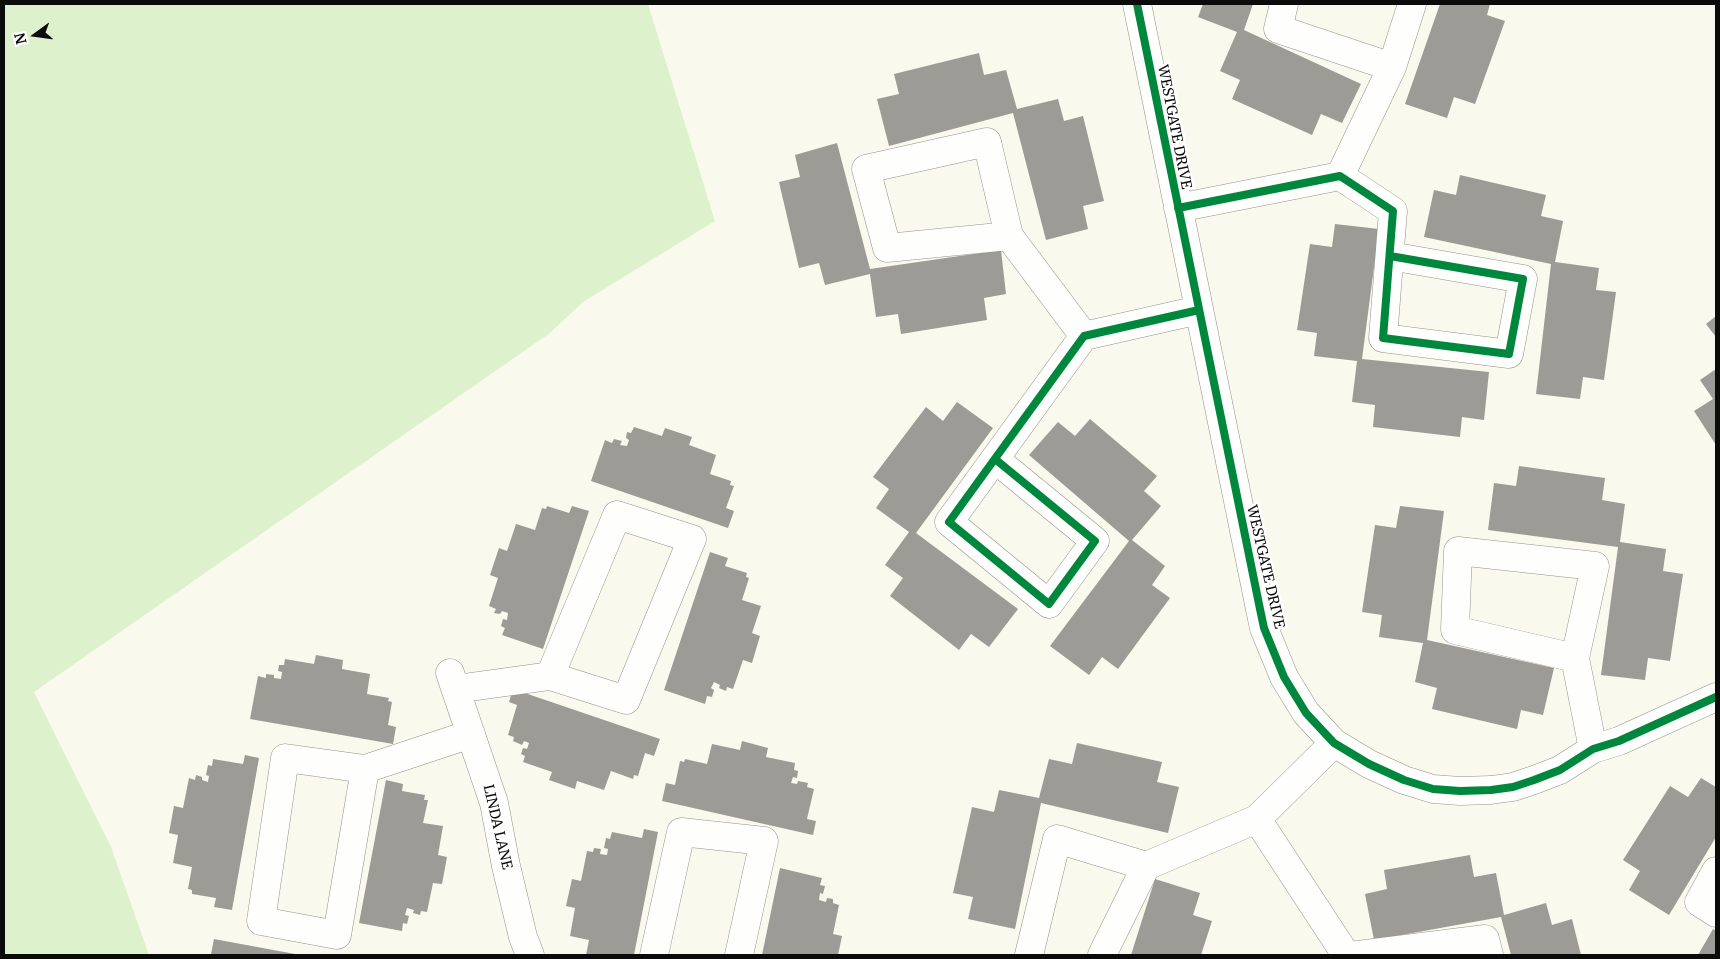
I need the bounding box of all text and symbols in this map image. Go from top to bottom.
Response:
north arrow [10,10,60,60]
text: N [10,31,31,46]
street label: WESTGATE DRIVE [1154,64,1194,190]
street label: WESTGATE DRIVE [1243,504,1287,630]
street label: LINDA LANE [479,783,515,871]

